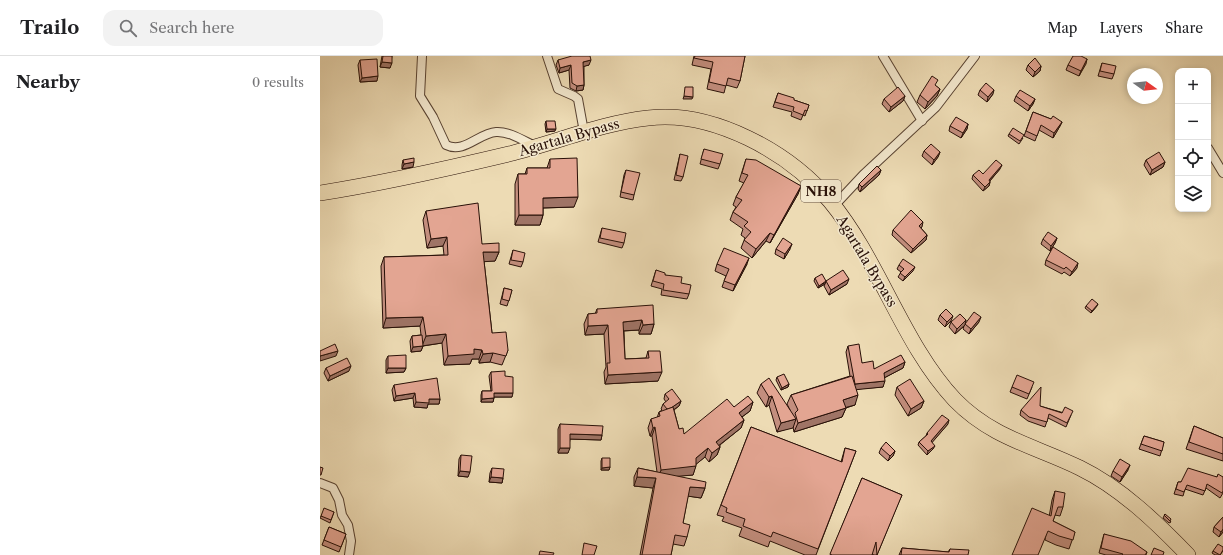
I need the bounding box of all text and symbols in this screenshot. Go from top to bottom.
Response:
search box [103,10,383,46]
text: Trailo [20,16,79,39]
icon: search [117,17,139,39]
text: Search here [149,18,234,37]
text: Map [1047,19,1077,37]
text: Layers [1099,19,1143,37]
text: Share [1165,19,1203,37]
north arrow [1127,68,1163,104]
map controls [1175,68,1211,212]
button: + [1175,68,1211,104]
text: Nearby [16,72,80,92]
text: 0 results [252,74,304,90]
button: − [1175,104,1211,140]
street label: Agartala Bypass [516,114,621,160]
button: locate [1175,140,1211,176]
button: layers [1175,176,1211,212]
road number: NH8 [801,180,841,202]
street label: Agartala Bypass [832,211,902,310]

